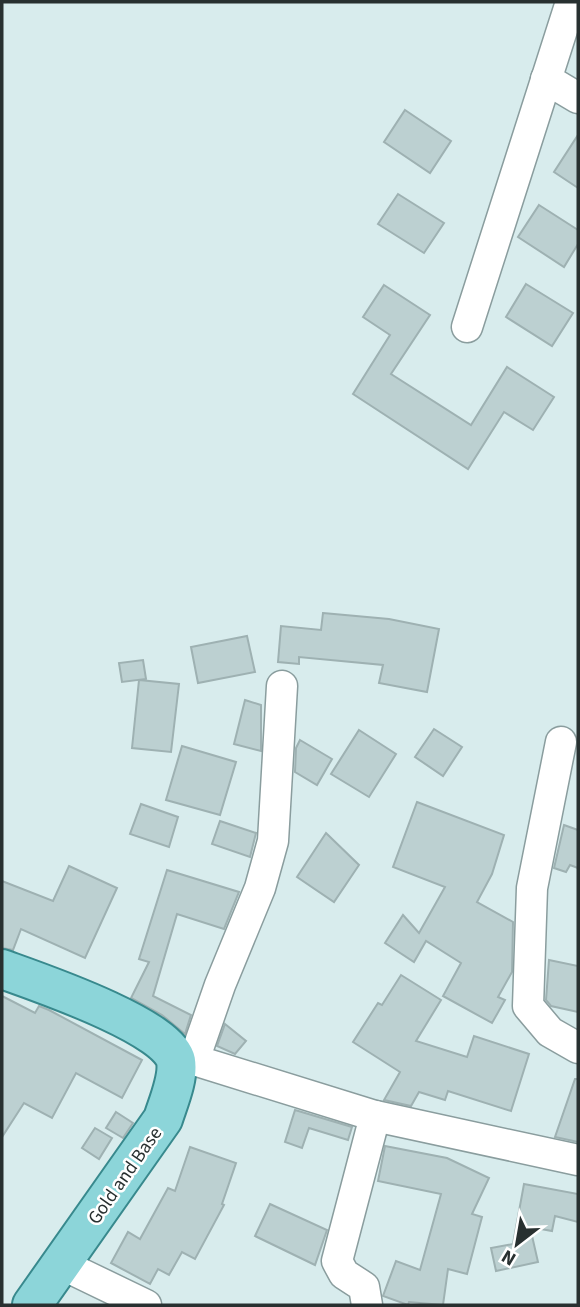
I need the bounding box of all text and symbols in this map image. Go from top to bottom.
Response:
street label: Gold and Base [82,1122,169,1230]
north arrow [482,1209,552,1279]
text: N [497,1242,521,1272]

